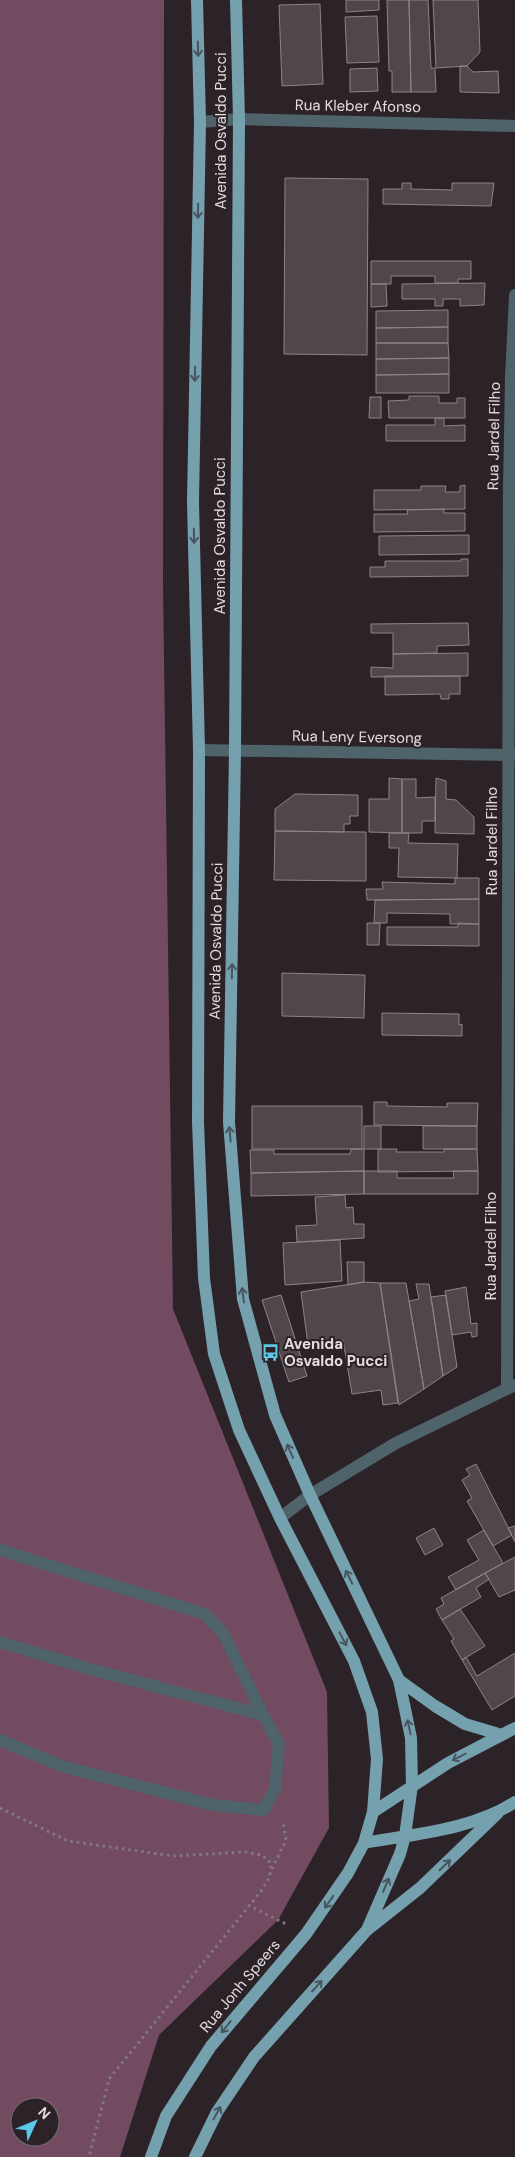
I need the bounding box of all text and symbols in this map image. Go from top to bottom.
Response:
one-way arrow [193,40,203,56]
street label: Avenida Osvaldo Pucci [211,52,231,210]
street label: Rua Kleber Afonso [295,95,421,117]
one-way arrow [193,202,203,219]
one-way arrow [191,365,200,381]
street label: Rua Jardel Filho [483,382,505,490]
street label: Avenida Osvaldo Pucci [210,457,230,615]
one-way arrow [189,528,199,544]
street label: Rua Leny Eversong [292,726,422,748]
street label: Rua Jardel Filho [482,787,502,895]
street label: Avenida Osvaldo Pucci [205,862,227,1020]
one-way arrow [227,963,236,979]
one-way arrow [225,1126,235,1142]
street label: Rua Jardel Filho [481,1192,501,1300]
one-way arrow [238,1288,248,1304]
place label: Avenida Osvaldo Pucci [284,1334,387,1371]
bus stop icon: Avenida Osvaldo Pucci [260,1343,280,1363]
one-way arrow [285,1444,295,1459]
one-way arrow [344,1570,354,1585]
one-way arrow [338,1631,348,1646]
one-way arrow [404,1719,413,1735]
one-way arrow [452,1753,467,1762]
one-way arrow [438,1859,451,1871]
one-way arrow [382,1878,392,1893]
one-way arrow [324,1894,334,1908]
street label: Rua Jonh Speers [195,1935,285,2037]
one-way arrow [311,1979,323,1992]
one-way arrow [221,2021,232,2034]
north arrow [10,2097,60,2147]
text: N [34,2103,54,2123]
one-way arrow [212,2106,222,2121]

